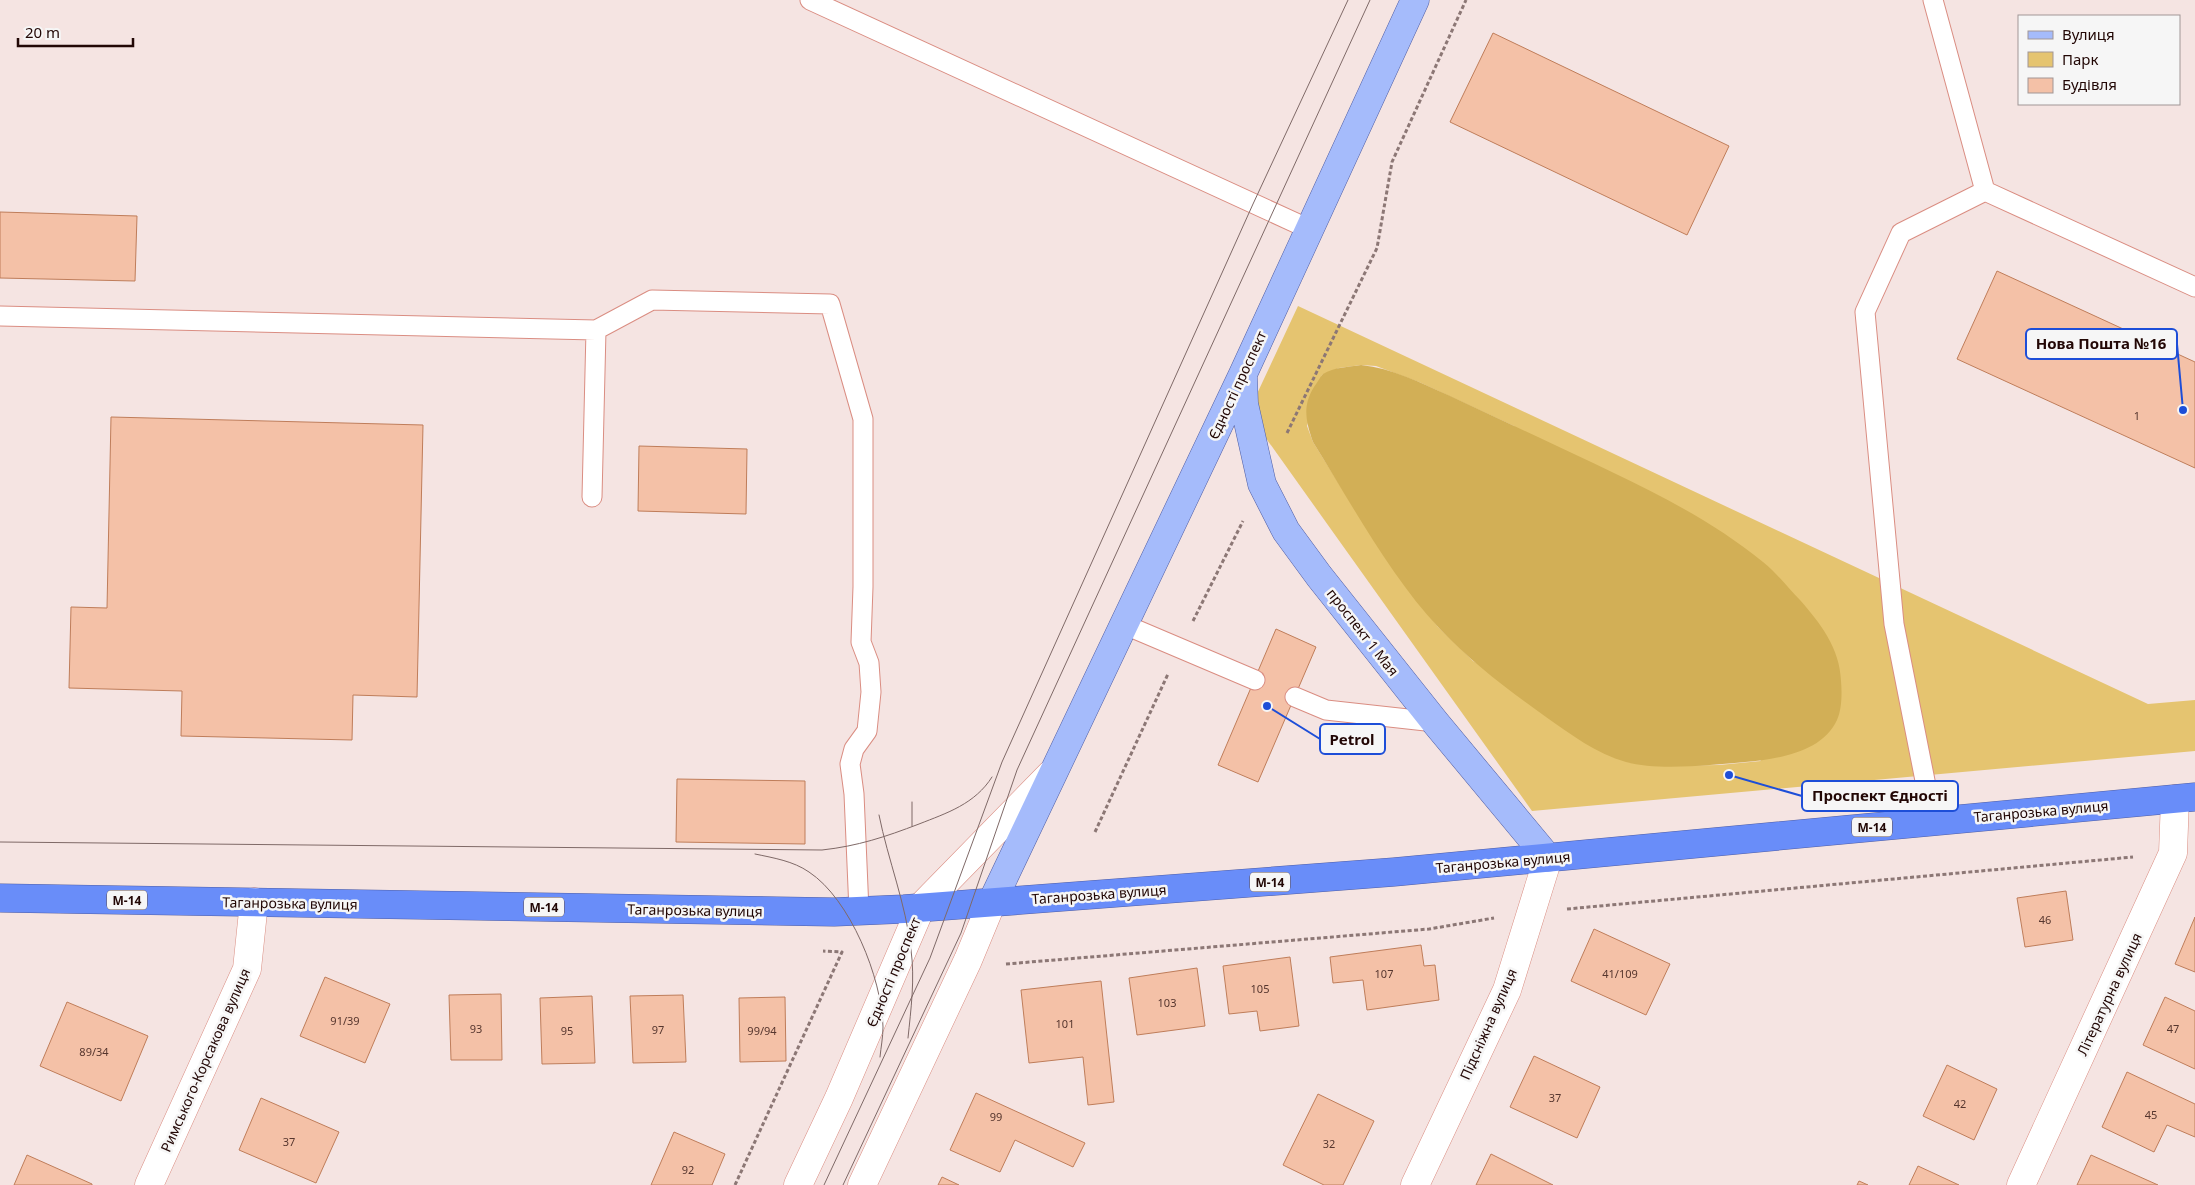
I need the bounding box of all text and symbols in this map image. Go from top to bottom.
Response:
scale bar [18,15,132,47]
legend [2018,15,2180,105]
text: 20 m [25,22,60,42]
text: Вулиця [2062,24,2115,44]
text: Парк [2062,49,2098,69]
text: Будівля [2062,74,2117,94]
street label: Єдності проспект [1204,327,1271,442]
callout: Нова Пошта №16 [2026,329,2177,359]
text: Нова Пошта №16 [2036,333,2167,353]
house number: 1 [2134,408,2140,423]
street label: проспект 1 Мая [1323,584,1403,680]
callout: Petrol [1320,724,1385,754]
text: Petrol [1329,729,1375,749]
callout: Проспект Єдності [1802,781,1958,811]
text: Проспект Єдності [1812,785,1948,805]
street label: Таганрозька вулиця [1973,796,2109,826]
road number: М-14 [1852,818,1892,836]
street label: Таганрозька вулиця [1435,847,1571,877]
road number: М-14 [1250,872,1290,892]
street label: Таганрозька вулиця [1031,880,1167,908]
road number: М-14 [107,890,147,910]
street label: Таганрозька вулиця [222,892,358,914]
road number: М-14 [524,898,564,916]
street label: Таганрозька вулиця [627,899,763,921]
house number: 46 [2039,912,2051,927]
street label: Єдності проспект [861,914,925,1030]
street label: Літературна вулиця [2072,929,2146,1059]
street label: Римського-Корсакова вулиця [156,965,254,1155]
street label: Підсніжна вулиця [1455,965,1521,1083]
house number: 107 [1375,966,1393,981]
house number: 41/109 [1602,966,1638,981]
house number: 105 [1251,981,1269,996]
house number: 103 [1158,995,1176,1010]
house number: 91/39 [330,1013,360,1028]
house number: 101 [1056,1016,1074,1031]
house number: 93 [470,1021,482,1036]
house number: 47 [2167,1021,2179,1036]
house number: 97 [652,1022,664,1037]
house number: 95 [561,1023,573,1038]
house number: 99/94 [747,1023,777,1038]
house number: 89/34 [79,1044,109,1059]
house number: 37 [1549,1090,1561,1105]
house number: 42 [1954,1096,1966,1111]
house number: 45 [2145,1107,2157,1122]
house number: 99 [990,1109,1002,1124]
house number: 37 [283,1134,295,1149]
house number: 32 [1323,1136,1335,1151]
house number: 92 [682,1162,694,1177]

